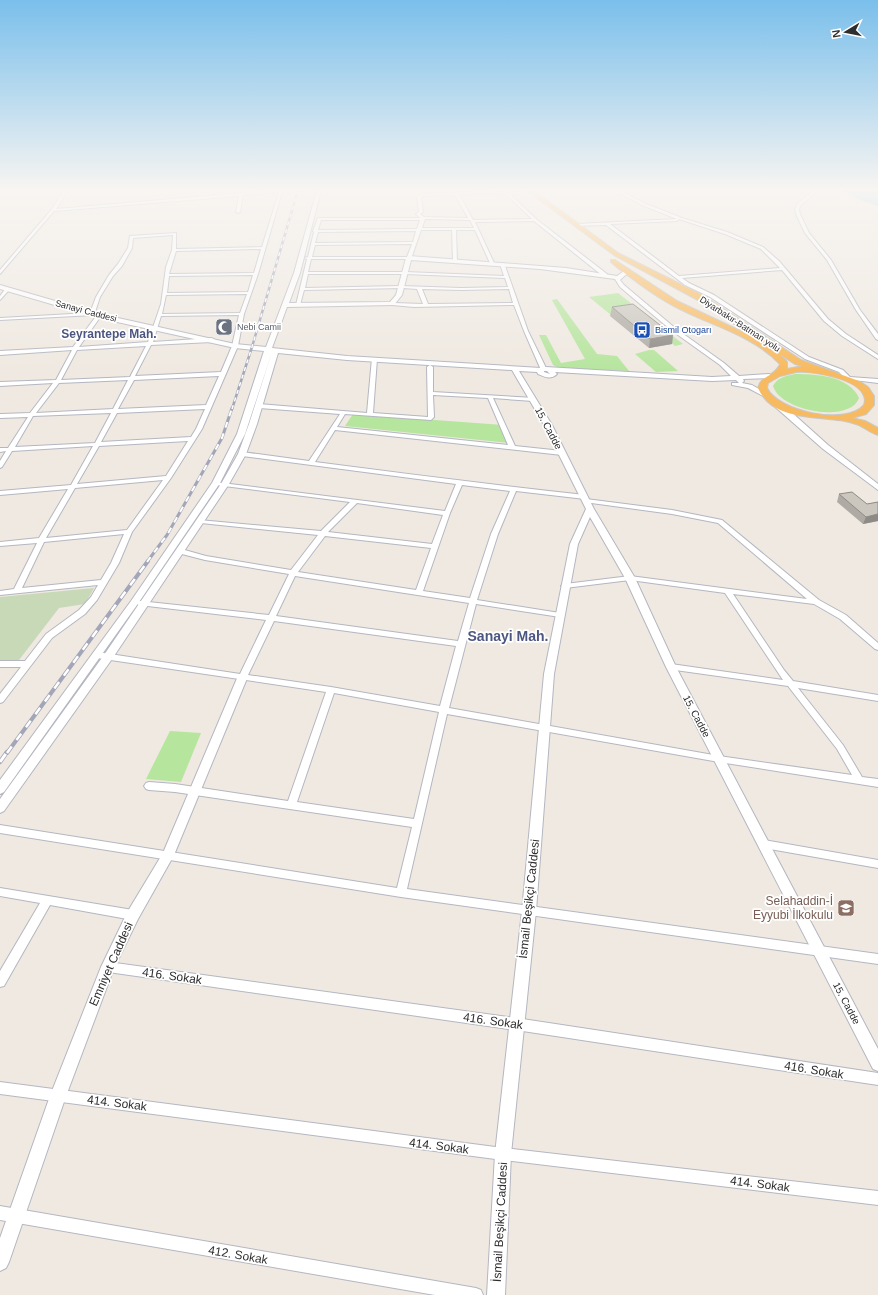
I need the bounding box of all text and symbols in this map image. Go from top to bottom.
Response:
north arrow [826,12,866,52]
text: N [830,29,843,39]
street label: Diyarbakır-Batman yolu [698,294,782,354]
street label: Sanayi Caddesi [54,298,118,324]
mosque icon: Nebi Camii [214,317,234,337]
bus stop icon: Bismil Otogarı [632,320,652,340]
place label: Nebi Camii [237,322,281,332]
place label: Bismil Otogarı [655,325,712,335]
district label: Seyrantepe Mah. [61,327,157,341]
street label: 15. Cadde [533,405,564,452]
district label: Sanayi Mah. [468,628,548,644]
street label: 15. Cadde [681,693,712,740]
street label: İsmail Beşikçi Caddesi [516,839,542,959]
place label: Selahaddin-İ Eyyubi İlkokulu [753,894,833,922]
school or university icon: Selahaddin-İ Eyyubi İlkokulu [836,898,856,918]
street label: Emniyet Caddesi [86,920,136,1008]
street label: 416. Sokak [141,965,204,987]
street label: 15. Cadde [831,980,862,1027]
street label: 416. Sokak [462,1010,525,1032]
street label: 416. Sokak [783,1058,846,1082]
street label: 414. Sokak [86,1092,149,1114]
street label: 414. Sokak [408,1135,471,1157]
street label: İsmail Beşikçi Caddesi [490,1162,510,1282]
street label: 414. Sokak [729,1173,792,1195]
street label: 412. Sokak [207,1243,270,1267]

